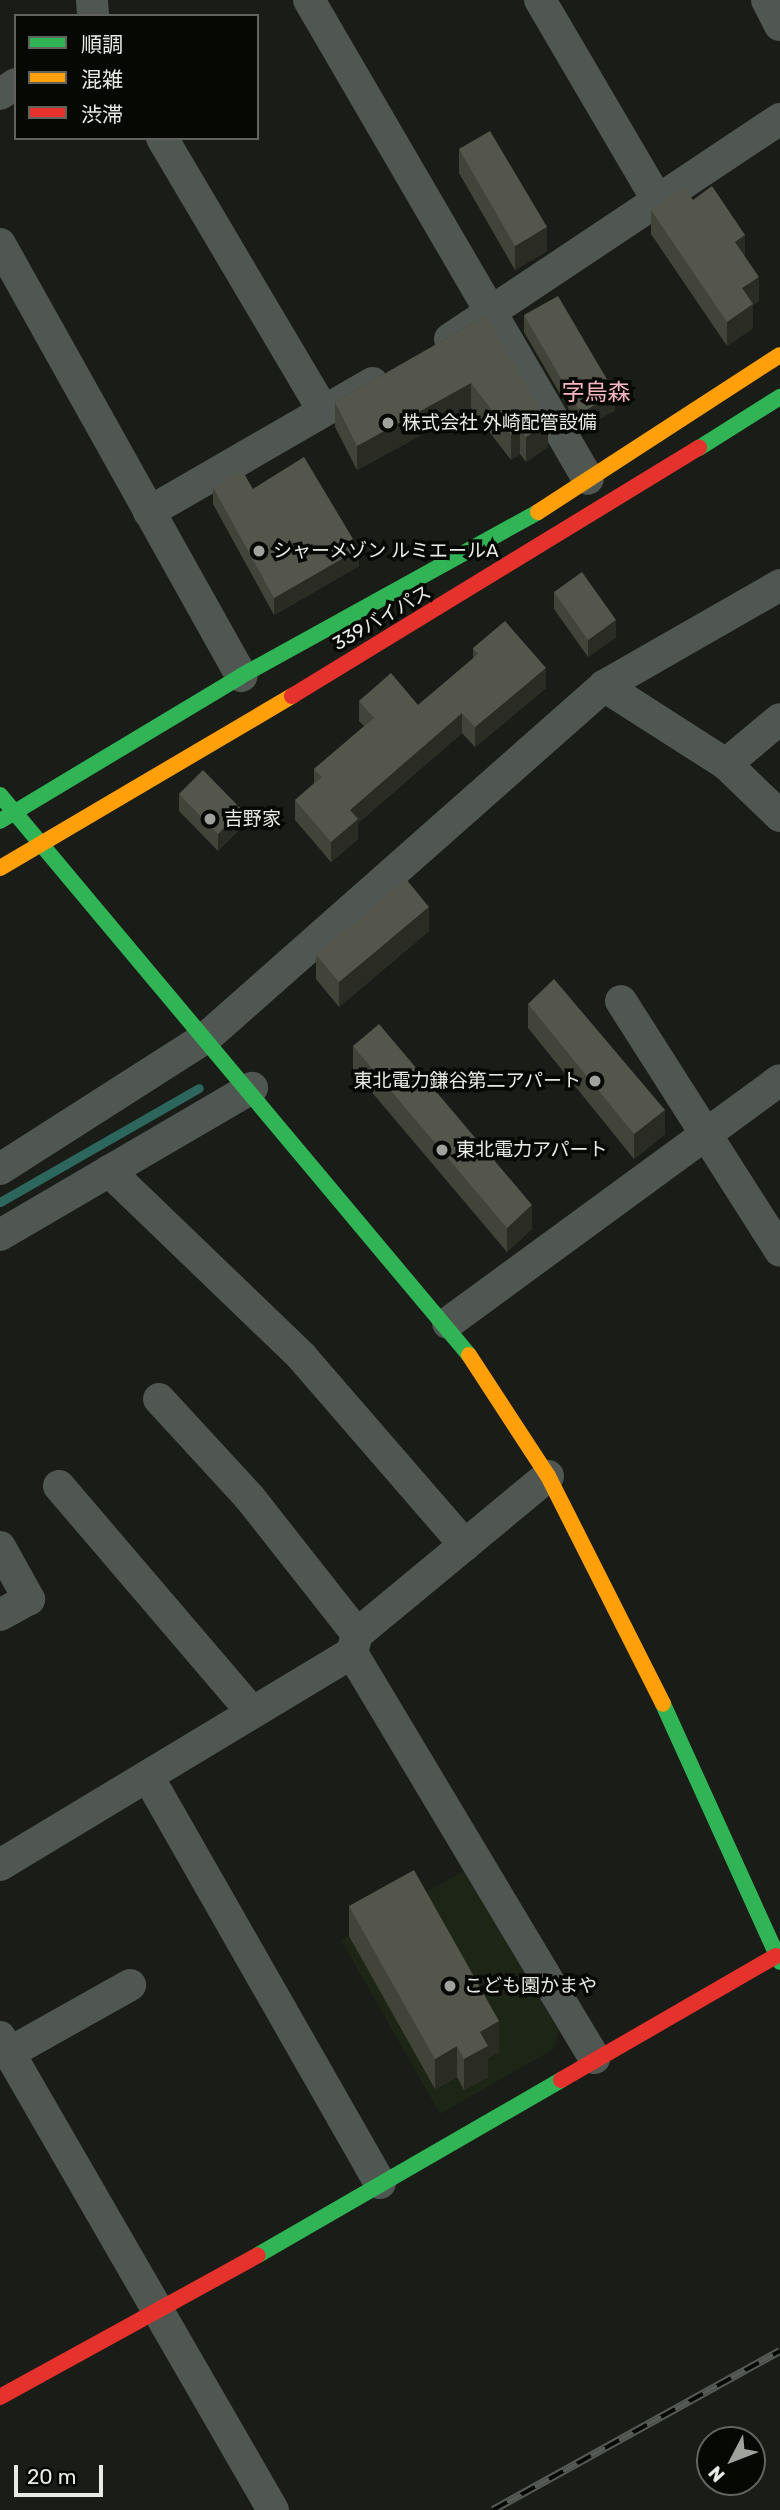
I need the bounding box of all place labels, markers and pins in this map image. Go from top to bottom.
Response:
place label: 株式会社 外崎配管設備 [402,412,597,434]
marker: 株式会社 外崎配管設備 [380,415,396,431]
place label: シャーメゾン ルミエールA [273,540,499,562]
marker: シャーメゾン ルミエールA [251,543,267,559]
place label: 吉野家 [224,808,281,830]
marker: 吉野家 [202,811,218,827]
place label: 東北電力鎌谷第二アパート [353,1070,581,1092]
marker: 東北電力鎌谷第二アパート [587,1073,603,1089]
place label: 東北電力アパート [456,1139,608,1161]
marker: 東北電力アパート [434,1142,450,1158]
place label: こども園かまや [464,1975,597,1997]
marker: こども園かまや [442,1978,458,1994]

